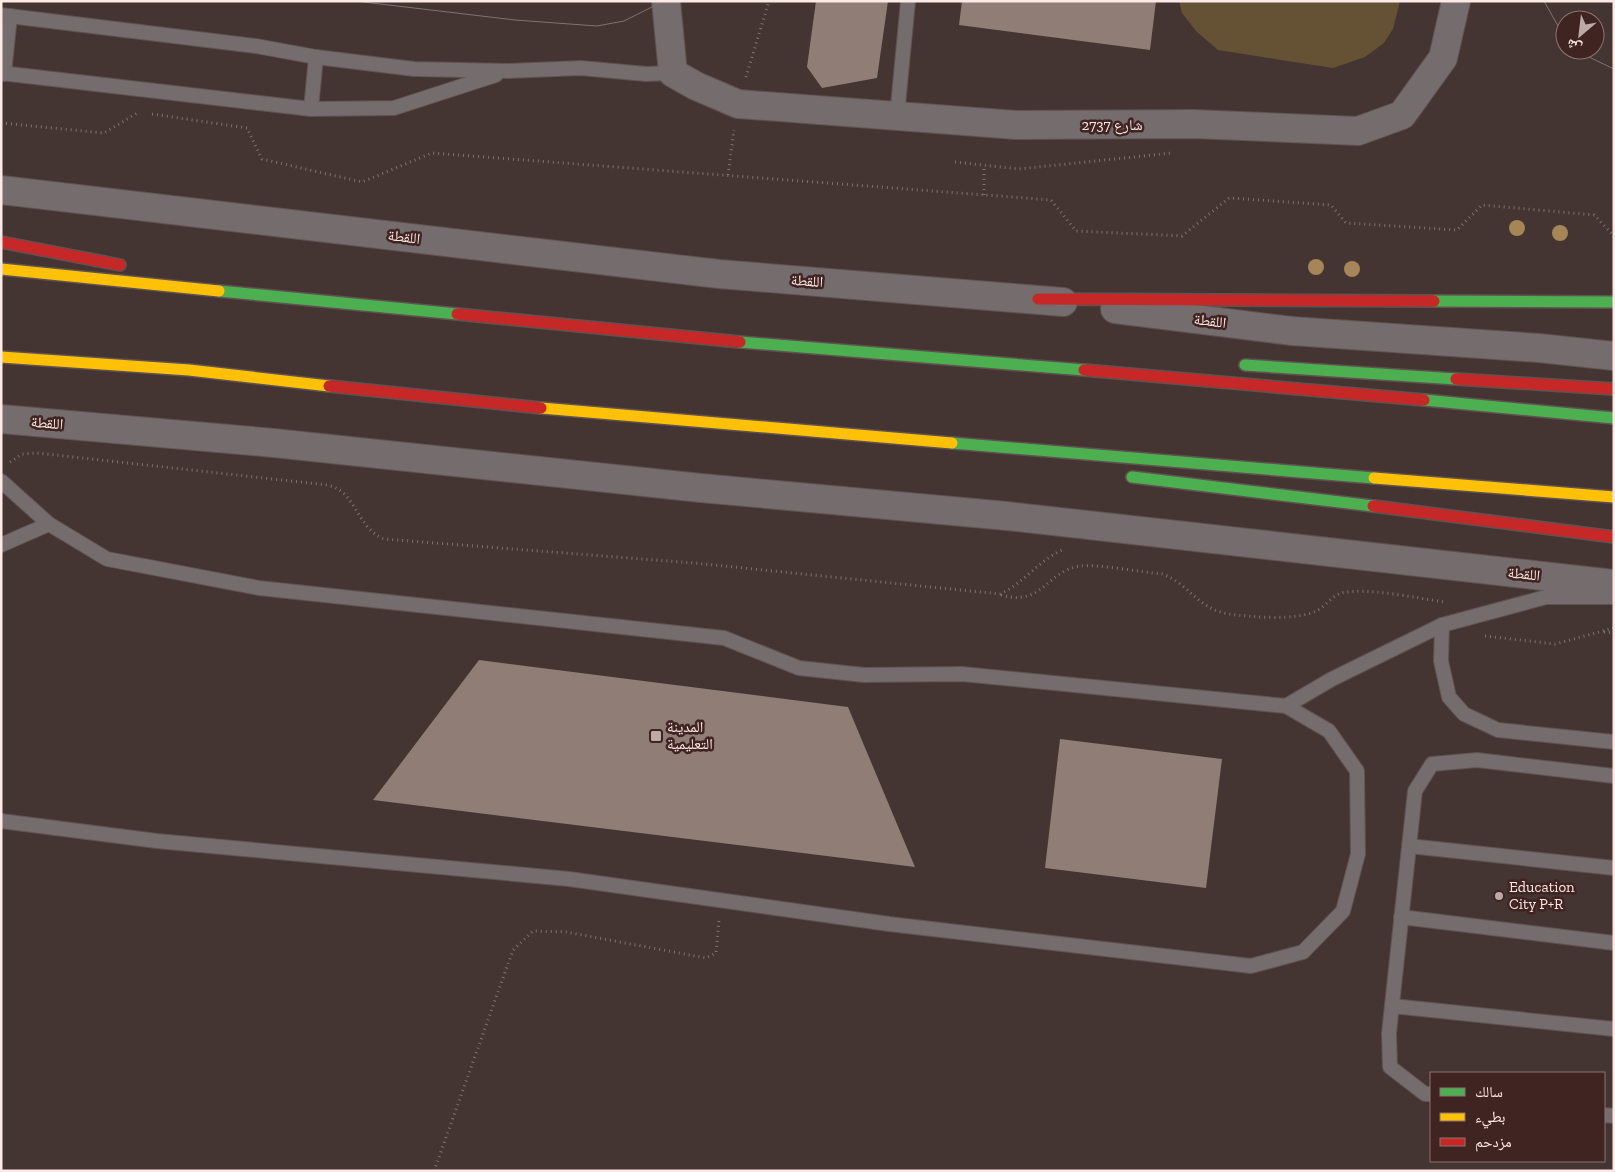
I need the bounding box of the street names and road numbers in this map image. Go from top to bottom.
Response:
street label: شارع 2737 [1081,116,1143,135]
street label: اللقطة [387,226,421,248]
street label: اللقطة [790,271,824,291]
street label: اللقطة [1193,310,1227,332]
street label: اللقطة [30,413,64,433]
street label: اللقطة [1507,563,1541,585]

